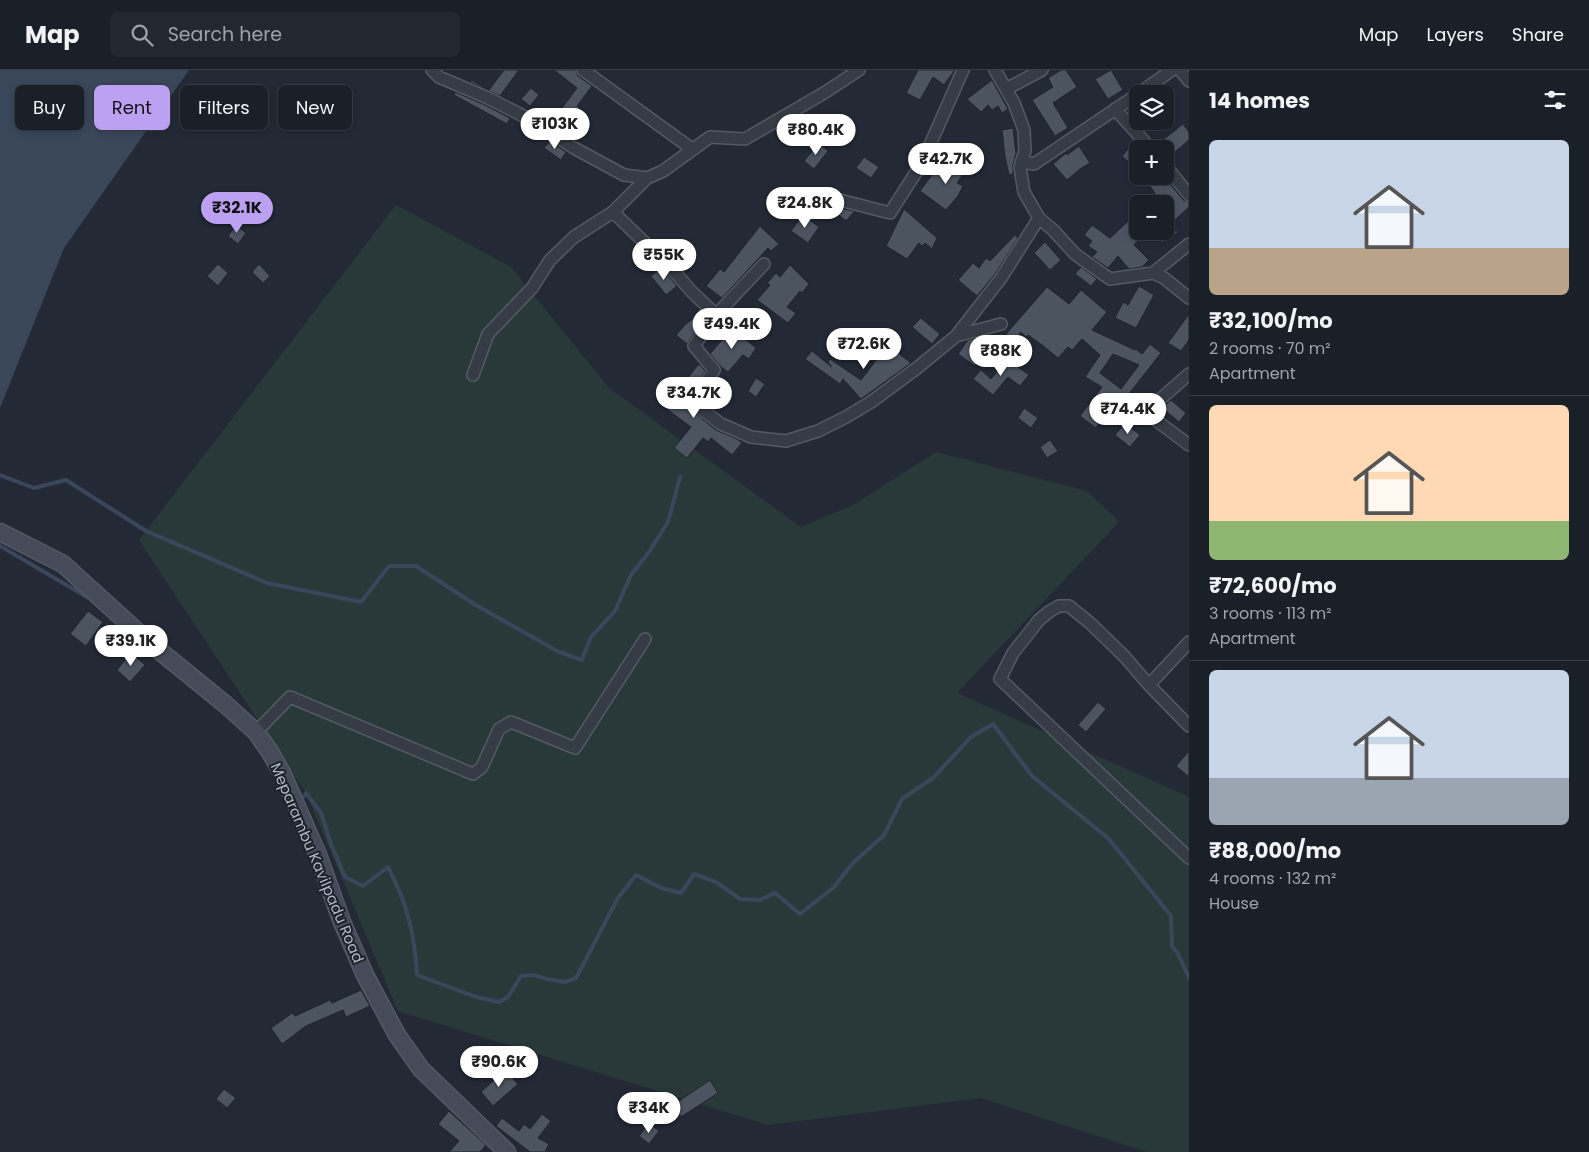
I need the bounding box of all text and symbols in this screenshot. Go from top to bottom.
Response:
search box [110,12,460,57]
text: Map [25,18,80,51]
icon: search [128,21,156,49]
text: Search here [168,21,282,48]
text: Map [1359,22,1399,47]
text: Layers [1427,22,1484,47]
text: Share [1512,22,1564,47]
chip: Buy [15,85,84,130]
chip: Rent [94,85,170,130]
chip: Filters [180,85,268,130]
chip: New [278,85,352,130]
map controls [1129,85,1174,240]
button: layers [1129,85,1174,130]
text: 14 homes [1209,86,1310,115]
icon: filters [1541,86,1569,114]
pin: ₹103K [520,108,590,150]
text: ₹103K [532,112,578,135]
pin: ₹80.4K [775,114,857,156]
text: ₹80.4K [788,118,844,141]
button: + [1129,140,1174,185]
pin: ₹42.7K [905,142,987,185]
text: ₹42.7K [919,147,973,170]
icon: home [1344,172,1434,262]
pin: ₹24.8K [764,186,846,229]
pin: ₹32.1K [196,191,278,234]
text: ₹24.8K [777,191,833,214]
button: − [1129,195,1174,240]
text: ₹32.1K [212,196,262,219]
pin: ₹55K [634,238,694,281]
text: ₹55K [643,243,685,266]
text: ₹32,100/mo [1209,306,1333,335]
pin: ₹49.4K [691,308,773,350]
text: ₹49.4K [704,312,760,335]
pin: ₹72.6K [823,328,905,370]
text: ₹72.6K [837,332,891,355]
pin: ₹88K [971,334,1031,377]
text: 2 rooms · 70 m² [1209,337,1331,360]
text: ₹88K [980,339,1022,362]
text: Apartment [1209,362,1296,385]
pin: ₹34.7K [653,376,735,419]
text: ₹34.7K [667,381,721,404]
pin: ₹74.4K [1087,392,1169,435]
text: ₹74.4K [1100,397,1156,420]
icon: home [1344,438,1434,528]
text: ₹72,600/mo [1209,571,1337,600]
text: 3 rooms · 113 m² [1209,602,1332,625]
pin: ₹39.1K [90,624,172,667]
text: Apartment [1209,627,1296,650]
text: ₹39.1K [106,629,156,652]
icon: home [1344,703,1434,793]
street label: Meparambu Kavilpadu Road [266,760,369,966]
text: ₹88,000/mo [1209,836,1341,865]
text: 4 rooms · 132 m² [1209,867,1336,890]
text: House [1209,892,1259,915]
pin: ₹90.6K [458,1046,540,1088]
text: ₹90.6K [471,1050,527,1073]
pin: ₹34K [619,1092,679,1134]
text: ₹34K [628,1096,670,1119]

